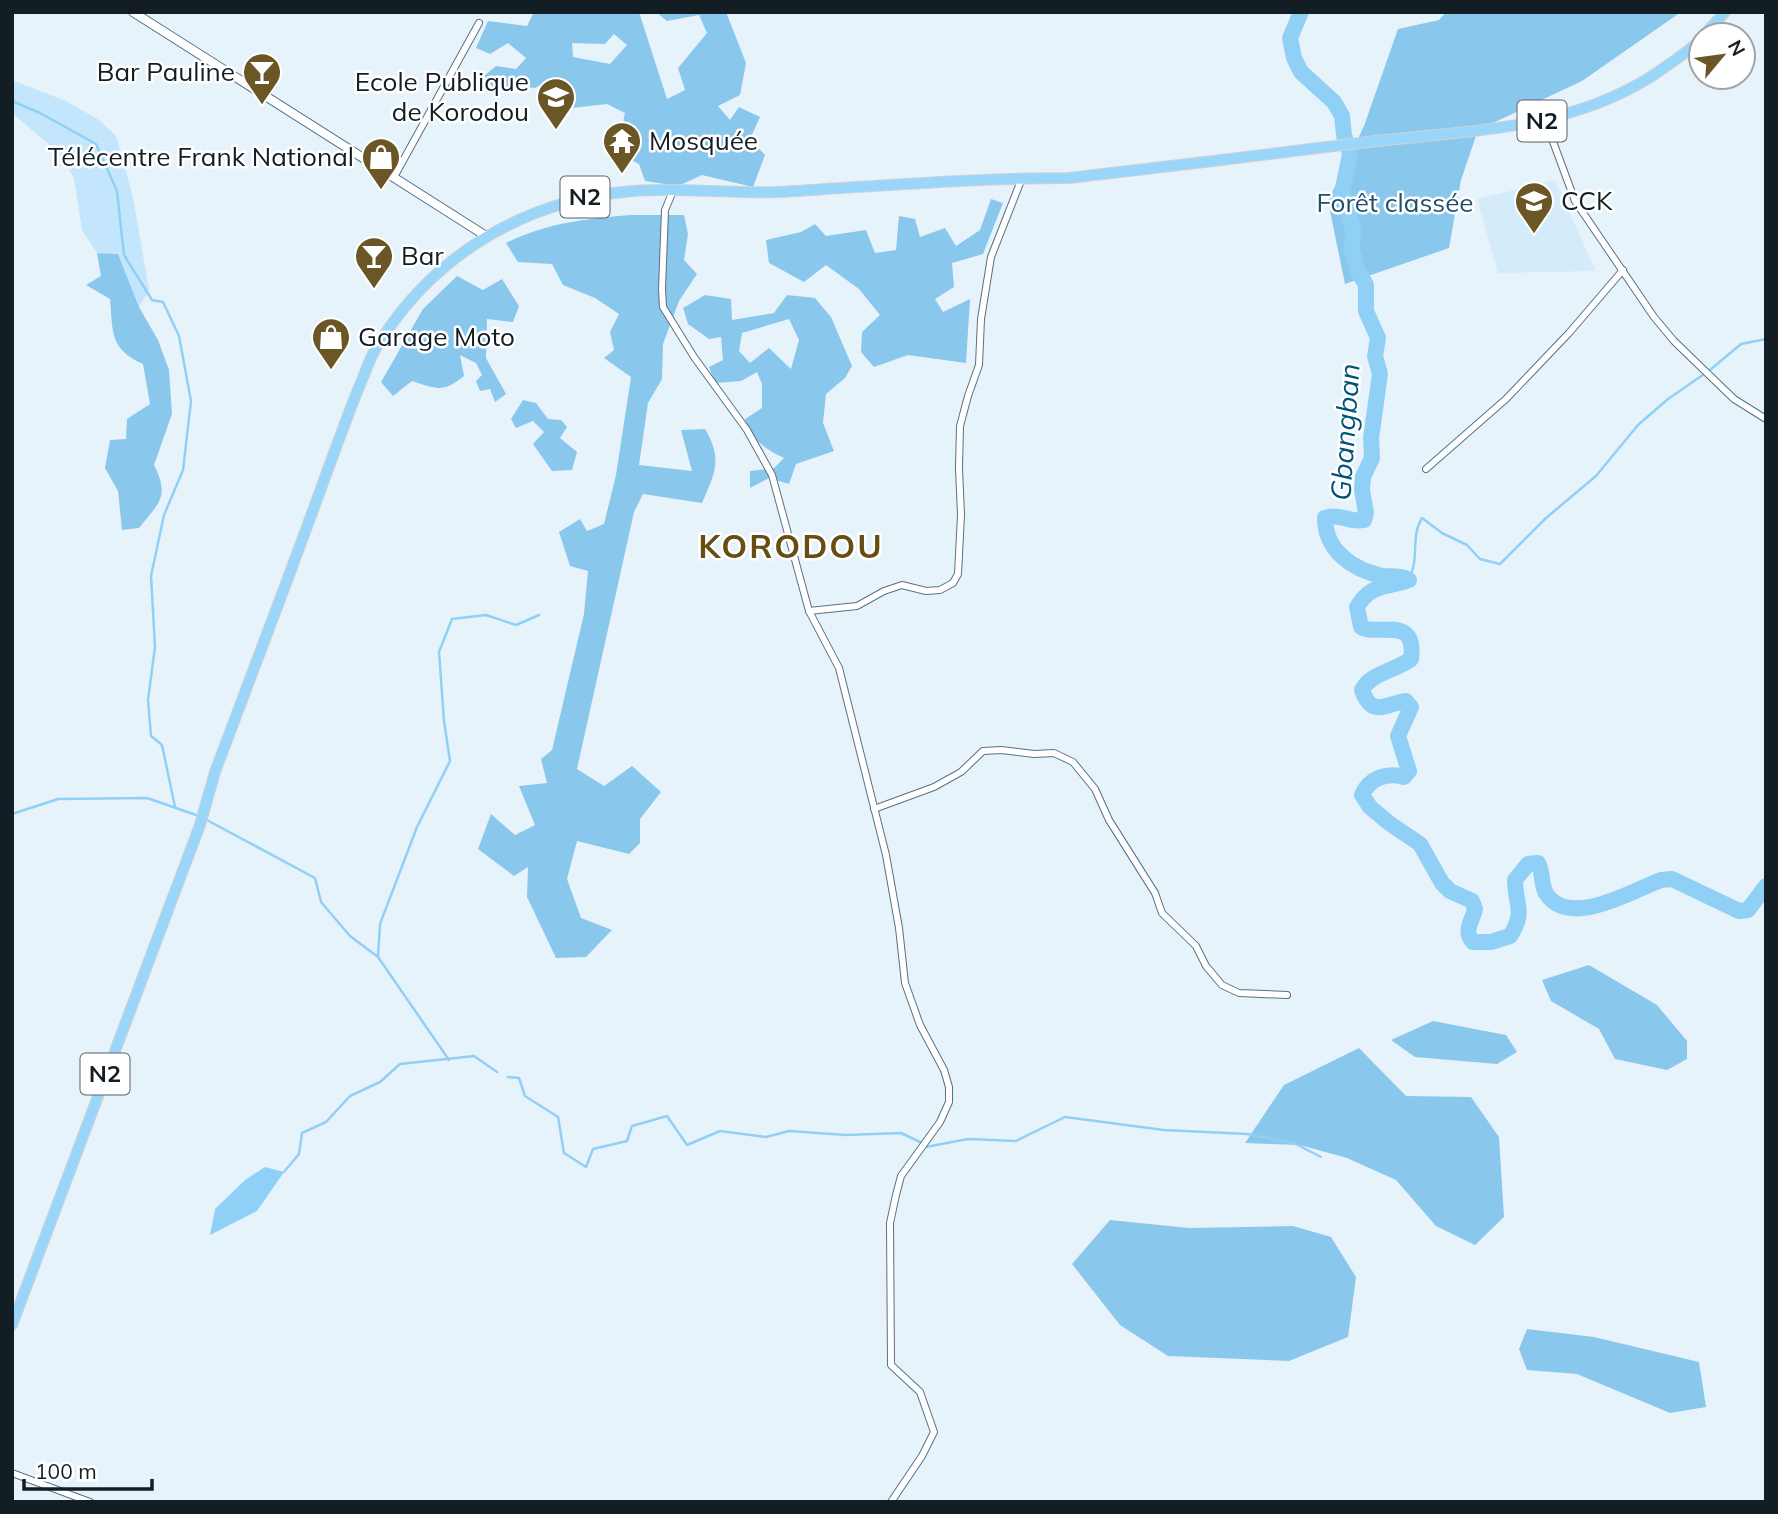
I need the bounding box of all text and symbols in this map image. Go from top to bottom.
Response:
north arrow [1687,21,1757,91]
text: N [1723,36,1751,60]
bar icon: Bar Pauline [241,51,283,106]
place label: Bar Pauline [97,55,235,88]
place label: Ecole Publique de Korodou [355,65,529,128]
school or university icon: Ecole Publique de Korodou [535,76,577,131]
road number: N2 [1518,100,1566,141]
temple icon: Mosquée [601,120,643,175]
place label: Mosquée [649,124,758,157]
shop icon: Télécentre Frank National [360,136,402,191]
place label: Télécentre Frank National [48,140,354,173]
road number: N2 [560,176,610,218]
school or university icon: CCK [1513,180,1555,235]
place label: CCK [1561,184,1613,217]
park label: Forêt classée [1317,186,1474,219]
bar icon: Bar [353,235,395,290]
place label: Bar [401,239,444,272]
shop icon: Garage Moto [310,316,352,371]
place label: Garage Moto [358,320,515,353]
water label: Gbangban [1322,362,1367,502]
district label: KORODOU [698,525,884,566]
road number: N2 [80,1054,130,1094]
scale bar [24,1448,152,1492]
text: 100 m [35,1458,97,1484]

